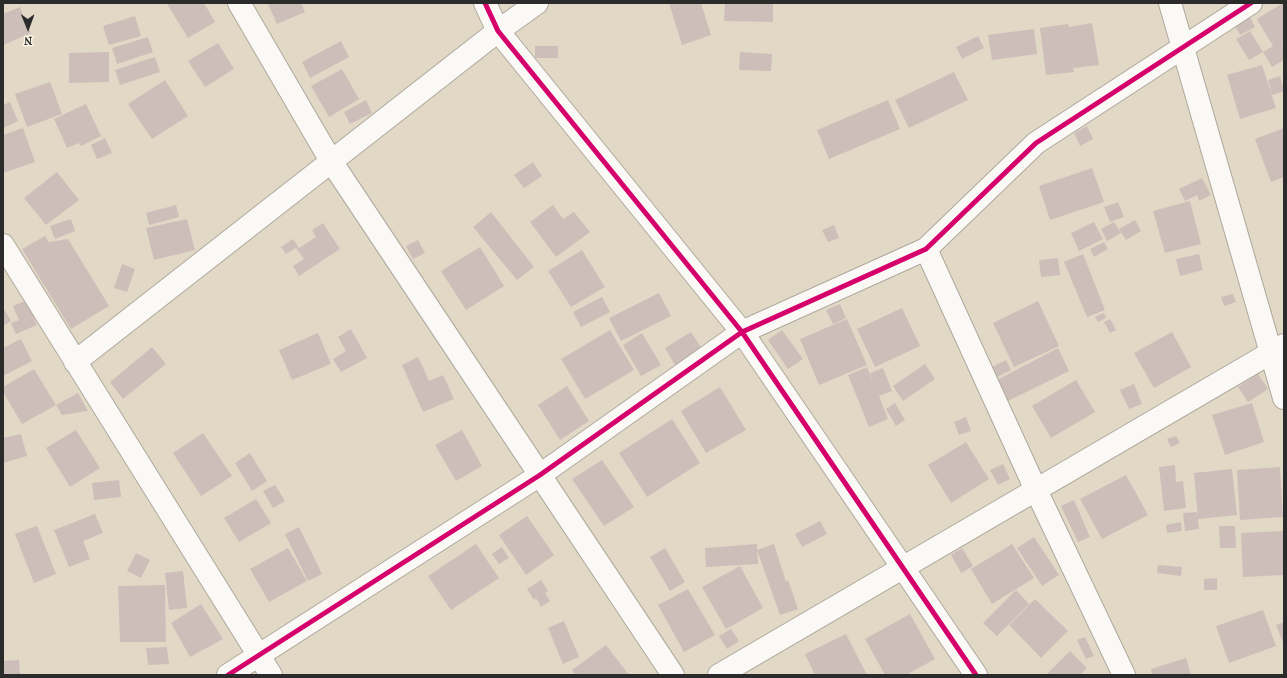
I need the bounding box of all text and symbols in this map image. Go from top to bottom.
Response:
north arrow [8,8,48,48]
text: N [24,34,33,47]

